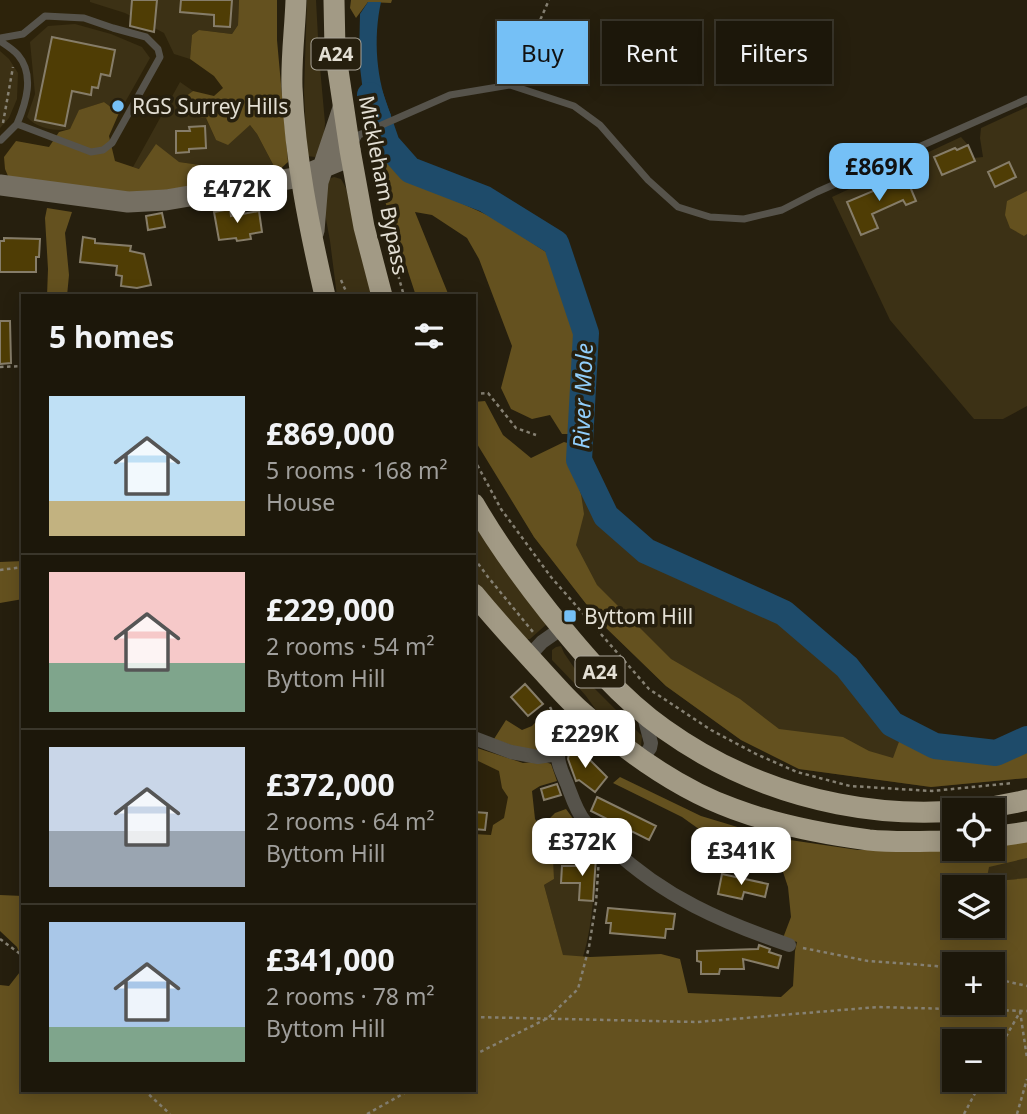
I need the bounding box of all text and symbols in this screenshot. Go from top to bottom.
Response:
chip: Buy [497,21,588,84]
chip: Rent [602,21,702,84]
chip: Filters [716,21,832,84]
road number: A24 [312,38,360,70]
place label: RGS Surrey Hills [132,92,288,120]
street label: Mickleham Bypass [353,93,415,277]
marker: RGS Surrey Hills [110,98,126,114]
pin: £869K [830,144,928,203]
text: £869K [845,150,913,182]
pin: £472K [188,166,286,225]
text: £472K [203,172,271,204]
text: 5 homes [49,316,174,357]
icon: filters [410,317,448,355]
water label: River Mole [564,342,600,450]
text: £869,000 [266,413,395,454]
icon: home [105,424,189,508]
text: 5 rooms · 168 m² [266,454,448,486]
text: House [266,486,335,518]
text: £229,000 [266,589,395,630]
icon: home [105,600,189,684]
place label: Byttom Hill [584,602,693,630]
marker: Byttom Hill [562,608,578,624]
text: 2 rooms · 54 m² [266,630,435,662]
road number: A24 [576,656,624,688]
text: Byttom Hill [266,662,386,694]
pin: £229K [536,710,634,770]
text: £229K [551,717,619,749]
text: £372,000 [266,764,395,805]
icon: home [105,775,189,859]
map controls [942,798,1005,1092]
button: locate [942,798,1005,861]
text: 2 rooms · 64 m² [266,805,435,837]
pin: £372K [533,818,631,878]
text: £372K [548,825,616,857]
pin: £341K [692,828,790,887]
text: £341K [707,834,775,866]
text: Byttom Hill [266,837,386,869]
button: layers [942,875,1005,938]
text: £341,000 [266,939,395,980]
icon: home [105,950,189,1034]
button: + [942,952,1005,1015]
text: 2 rooms · 78 m² [266,980,435,1012]
text: Byttom Hill [266,1012,386,1044]
button: − [942,1029,1005,1092]

